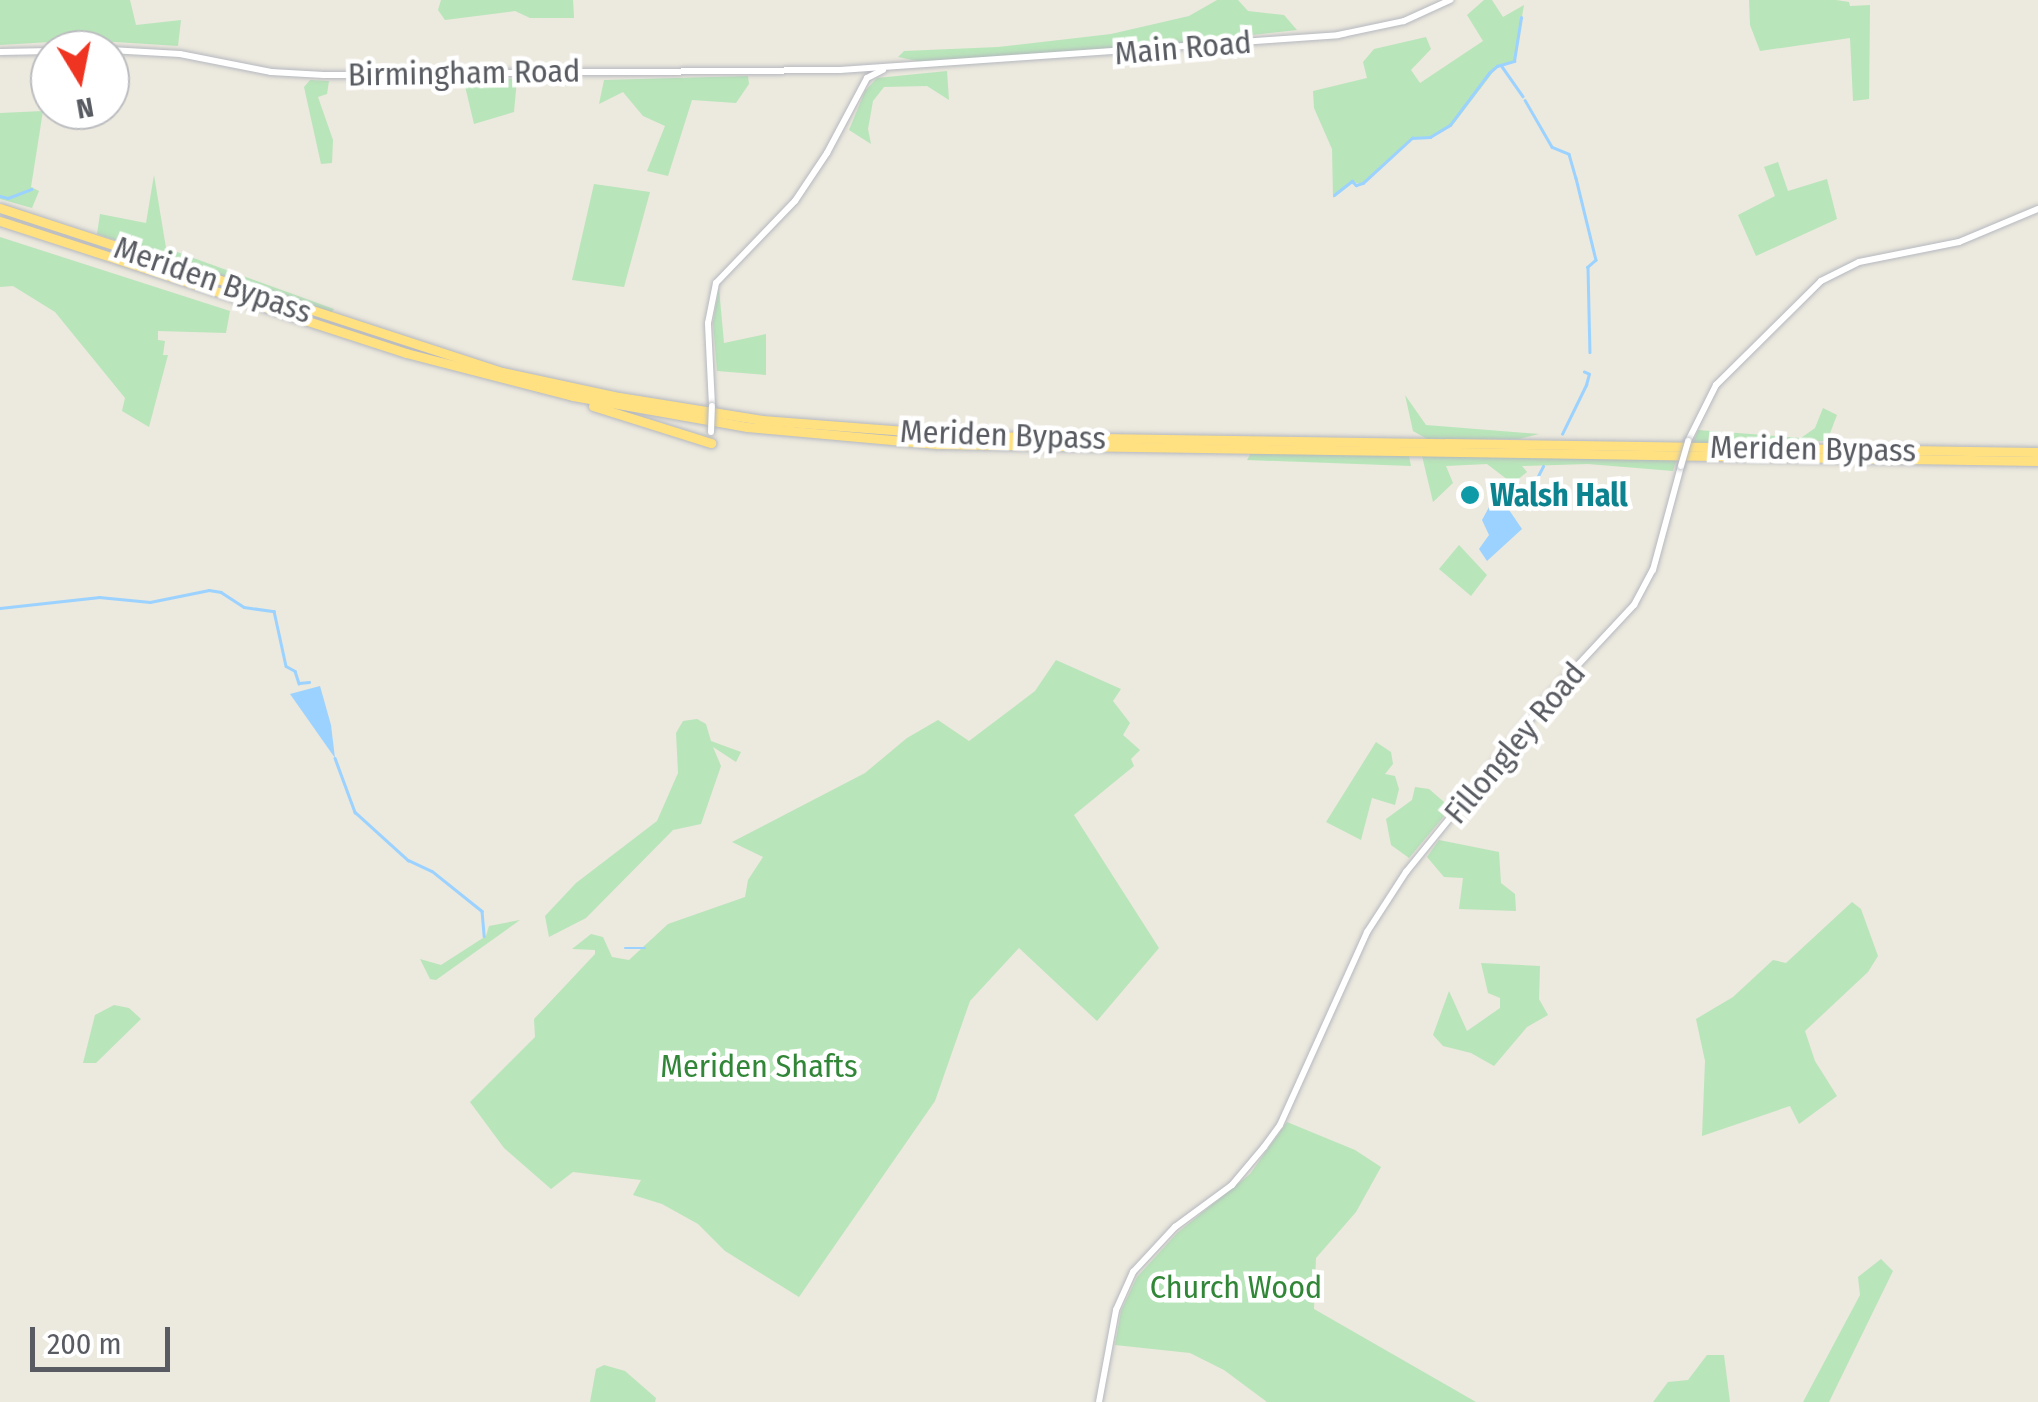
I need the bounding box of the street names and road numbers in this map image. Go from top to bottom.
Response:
street label: Main Road [1113,23,1253,73]
street label: Birmingham Road [348,52,580,94]
street label: Meriden Bypass [109,228,317,332]
street label: Meriden Bypass [899,412,1107,458]
street label: Meriden Bypass [1710,428,1916,470]
street label: Fillongley Road [1436,655,1594,831]

